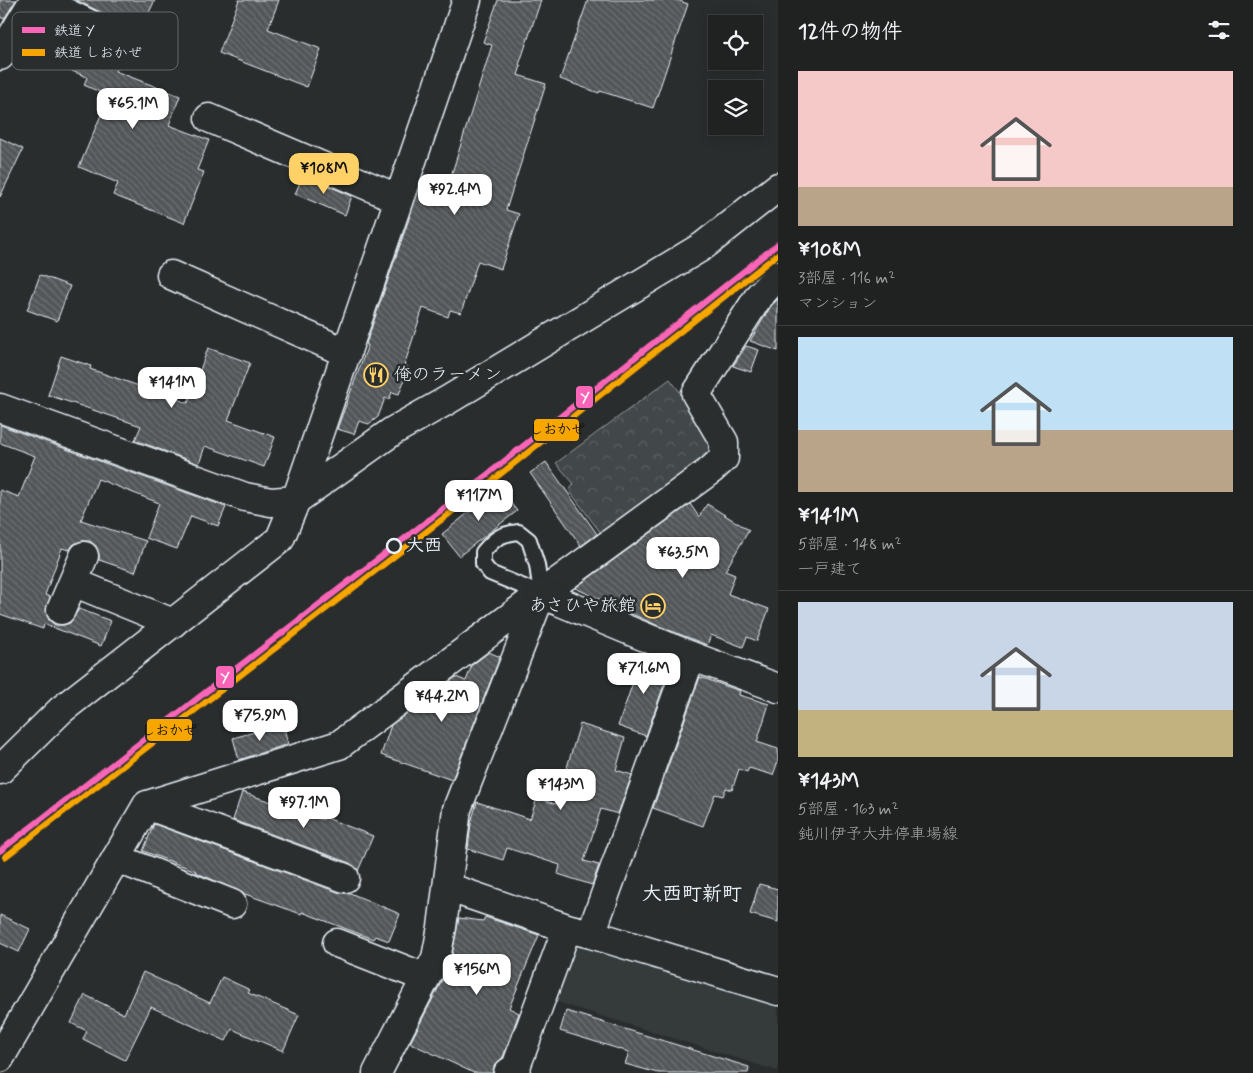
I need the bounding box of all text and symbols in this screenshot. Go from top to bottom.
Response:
legend [12,12,178,70]
map controls [708,15,763,135]
button: locate [708,15,763,70]
icon: filters [1205,16,1233,44]
text: 12件の物件 [798,18,902,46]
text: 鉄道 Y [54,22,95,40]
text: 鉄道 しおかぜ [54,44,142,62]
button: layers [708,80,763,135]
pin: ¥65.1M [92,88,174,130]
text: ¥65.1M [108,93,158,114]
icon: home [971,104,1061,194]
pin: ¥108M [289,152,359,195]
text: ¥108M [300,158,348,179]
pin: ¥92.4M [414,174,496,216]
text: ¥92.4M [429,179,481,200]
text: ¥108M [798,236,861,264]
text: 3部屋 · 116 m² [798,268,895,289]
text: マンション [798,293,877,314]
restaurant icon: 俺のラーメン [363,362,389,388]
place label: 俺のラーメン [394,363,502,387]
pin: ¥141M [137,366,207,409]
icon: home [971,369,1061,459]
text: ¥141M [149,372,195,393]
line badge: Y [575,385,594,409]
text: Y [580,389,590,407]
line badge: しおかぜ [533,418,580,442]
text: しおかぜ [529,421,585,439]
pin: ¥117M [444,480,514,522]
text: ¥117M [456,485,502,506]
text: ¥141M [798,502,859,530]
place label: 大西 [406,534,442,558]
text: 5部屋 · 148 m² [798,534,902,555]
pin: ¥63.5M [642,536,724,579]
marker: 大西 [386,538,402,554]
text: ¥63.5M [657,542,709,563]
text: 一戸建て [798,559,862,580]
hotel icon: あさひや旅館 [640,593,666,619]
place label: あさひや旅館 [529,594,636,618]
icon: home [971,634,1061,724]
pin: ¥71.6M [603,652,685,695]
text: ¥71.6M [618,658,670,679]
line badge: Y [215,665,235,689]
text: Y [220,669,230,687]
pin: ¥44.2M [401,680,483,723]
text: ¥44.2M [415,686,469,707]
pin: ¥75.9M [219,700,301,742]
text: ¥75.9M [234,705,286,726]
line badge: しおかぜ [146,718,193,742]
text: しおかぜ [141,722,197,740]
text: ¥143M [798,767,859,795]
pin: ¥143M [526,768,596,811]
text: ¥143M [538,774,584,795]
pin: ¥97.1M [263,786,345,829]
text: ¥97.1M [279,792,329,813]
text: 5部屋 · 163 m² [798,799,899,820]
text: 鈍川伊予大井停車場線 [798,824,958,845]
district label: 大西町新町 [642,881,742,908]
pin: ¥156M [442,954,512,996]
text: ¥156M [454,959,500,980]

